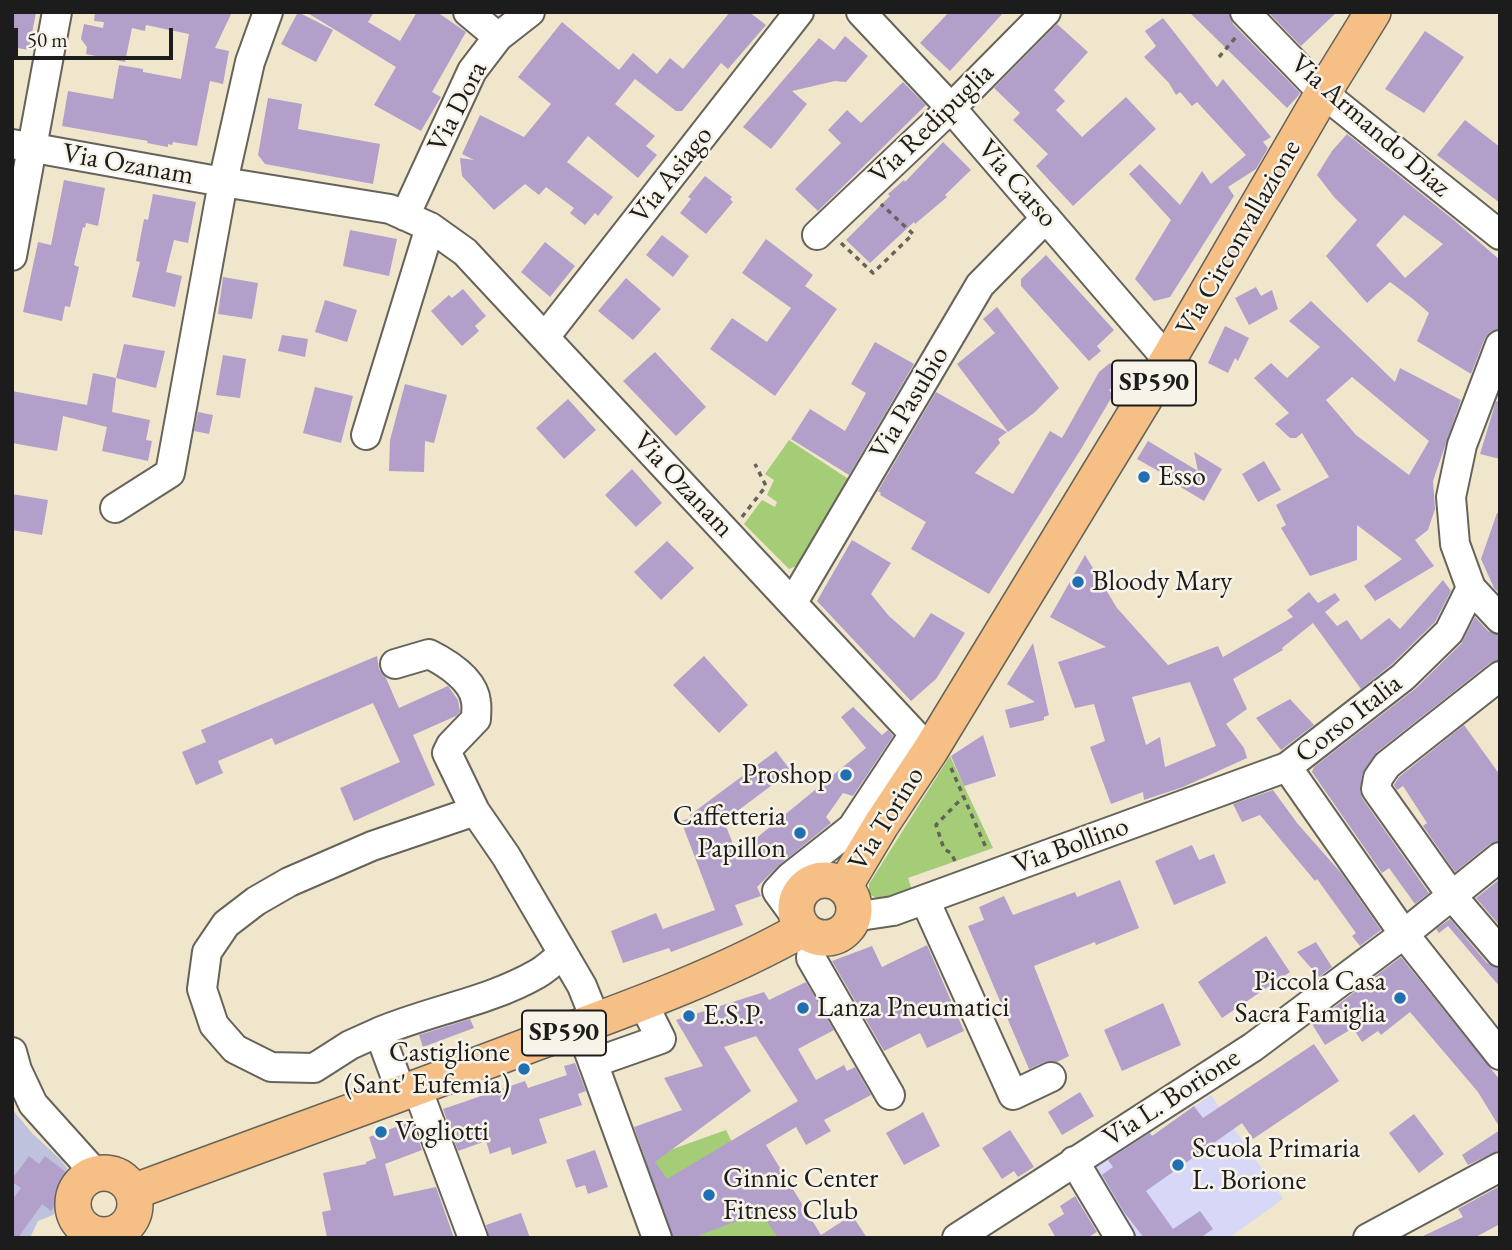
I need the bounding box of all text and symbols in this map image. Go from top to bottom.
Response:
scale bar [18,14,177,58]
text: 50 m [27,26,68,53]
street label: Via Armando Diaz [1283,47,1457,205]
street label: Via Dora [421,56,495,158]
street label: Via Redipuglia [863,56,1001,192]
street label: Via Asiago [624,120,720,230]
street label: Via Carso [970,133,1064,235]
street label: Via Circonvallazione [1169,134,1309,342]
street label: Via Ozanam [60,137,196,193]
street label: Via Pasubio [863,340,957,466]
road number: SP590 [1112,360,1196,406]
street label: Via Ozanam [625,425,741,545]
place label: Esso [1158,460,1206,494]
marker: Esso [1136,469,1152,485]
place label: Bloody Mary [1092,565,1232,599]
marker: Bloody Mary [1070,574,1086,590]
street label: Corso Italia [1289,667,1409,771]
place label: Proshop [741,758,832,792]
street label: Via Torino [842,761,932,877]
marker: Proshop [838,767,854,783]
place label: Caffetteria Papillon [673,800,786,866]
street label: Via Bollino [1009,810,1133,882]
marker: Caffetteria Papillon [792,825,808,841]
place label: Piccola Casa Sacra Famiglia [1234,965,1386,1031]
marker: Piccola Casa Sacra Famiglia [1392,990,1408,1006]
place label: Lanza Pneumatici [817,991,1009,1025]
place label: E.S.P. [703,999,764,1033]
marker: Lanza Pneumatici [795,1000,811,1016]
marker: E.S.P. [681,1008,697,1024]
road number: SP590 [522,1010,606,1056]
place label: Castiglione (Sant' Eufemia) [344,1036,510,1102]
street label: Via L. Borione [1097,1041,1247,1155]
marker: Castiglione (Sant' Eufemia) [516,1061,532,1077]
place label: Vogliotti [395,1115,489,1149]
marker: Vogliotti [373,1124,389,1140]
place label: Scuola Primaria L. Borione [1192,1132,1360,1198]
marker: Scuola Primaria L. Borione [1170,1157,1186,1173]
place label: Ginnic Center Fitness Club [723,1162,878,1228]
marker: Ginnic Center Fitness Club [701,1187,717,1203]

